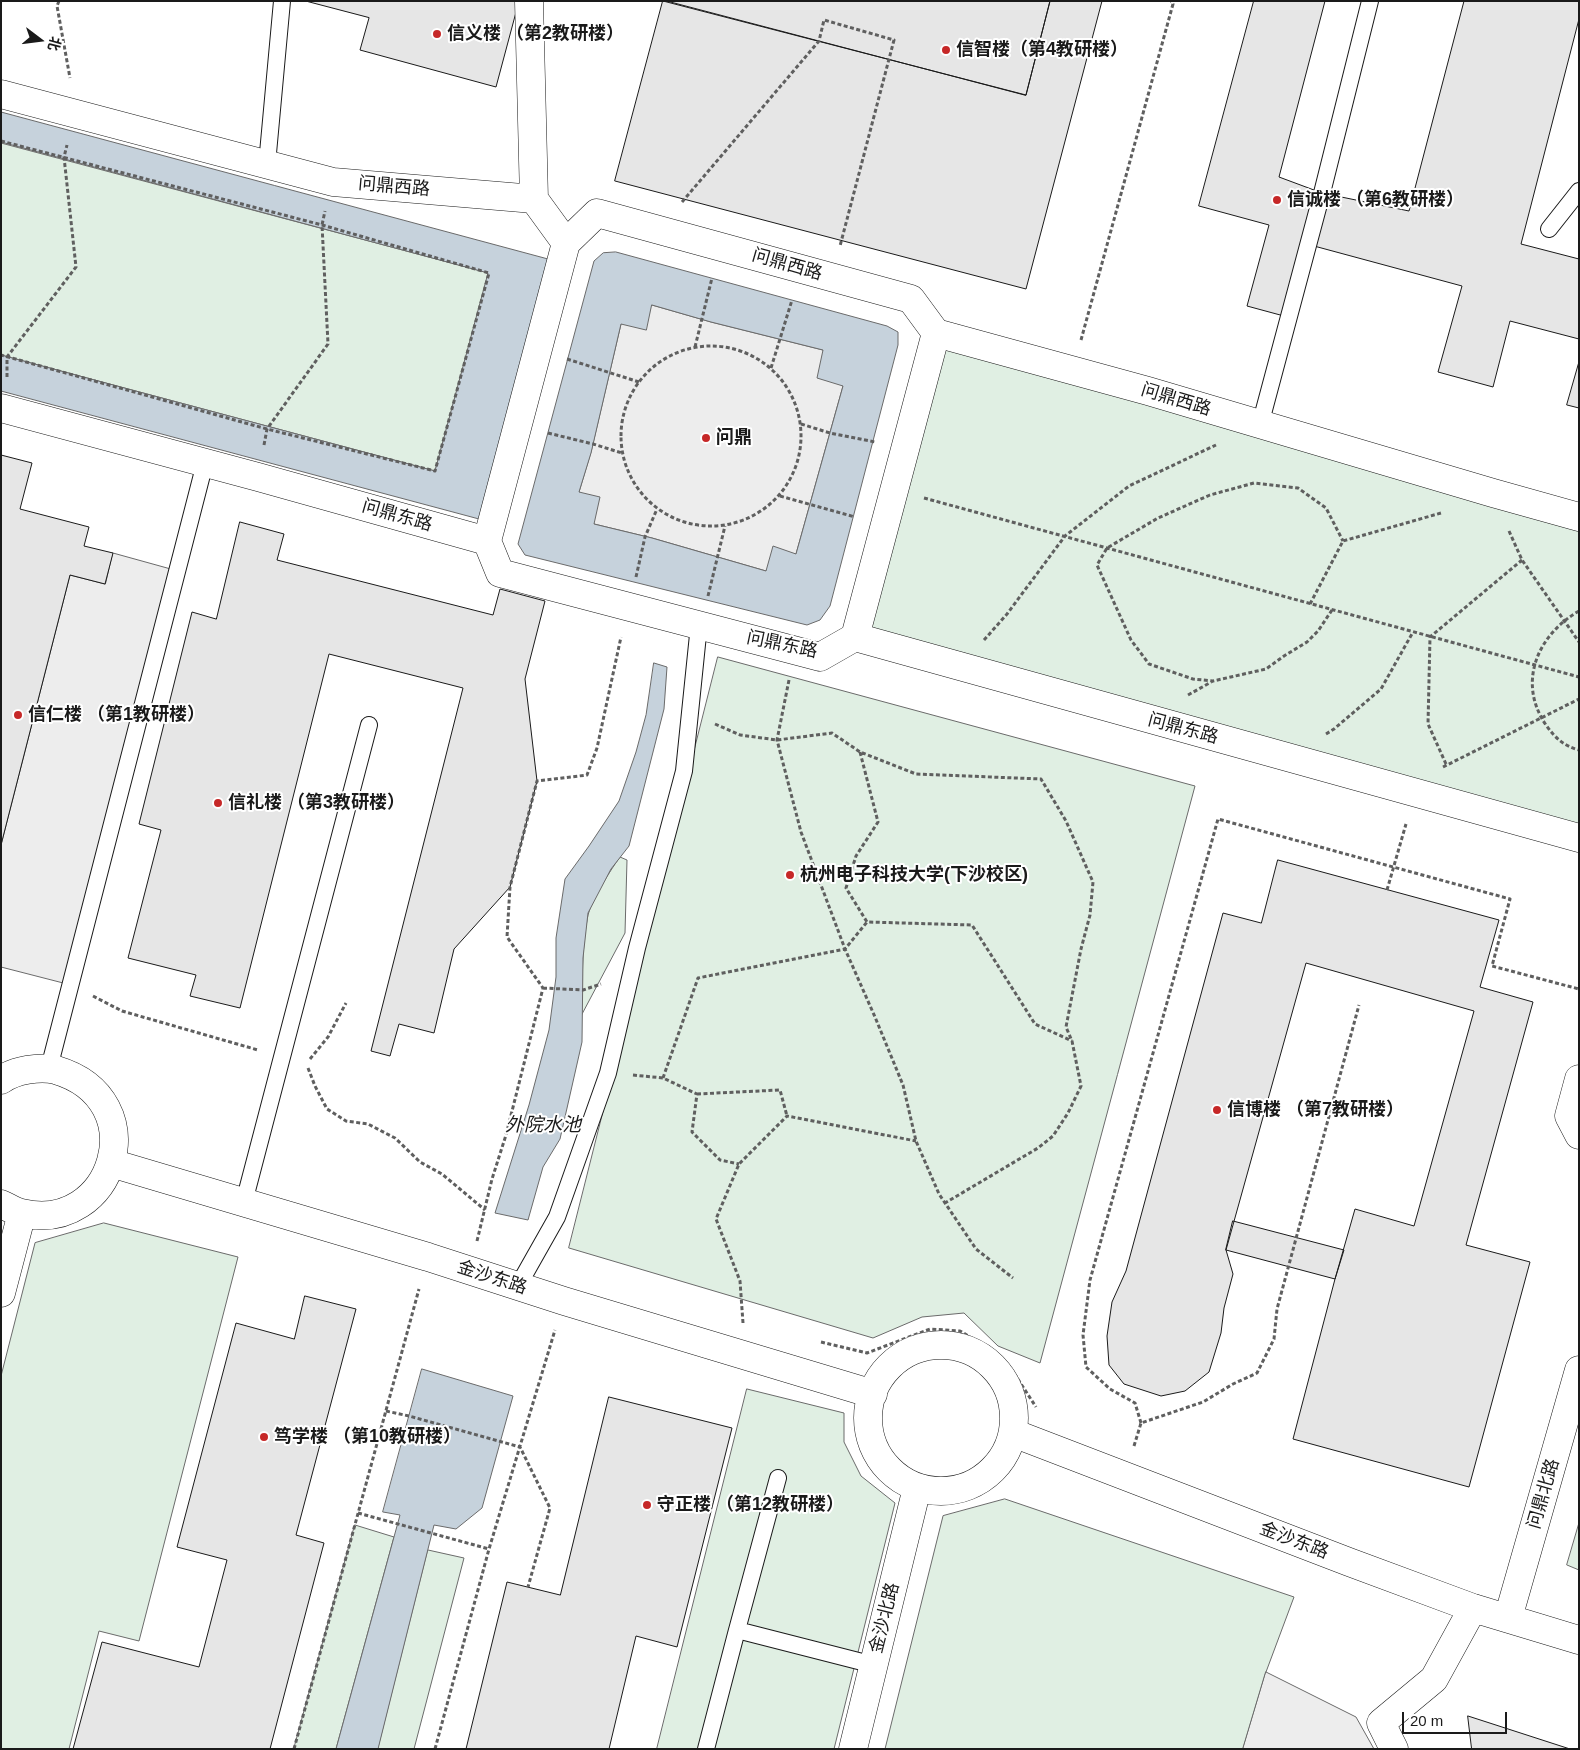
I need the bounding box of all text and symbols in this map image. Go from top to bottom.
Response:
north arrow [15,15,65,65]
place label: 信义楼 （第2教研楼） [447,23,624,45]
marker: 信义楼 （第2教研楼） [431,28,443,40]
text: 北 [45,35,64,53]
place label: 信智楼（第4教研楼） [956,39,1128,61]
marker: 信智楼（第4教研楼） [940,44,952,56]
street label: 问鼎西路 [357,173,431,201]
place label: 信诚楼 （第6教研楼） [1287,189,1464,211]
marker: 信诚楼 （第6教研楼） [1271,194,1283,206]
street label: 问鼎西路 [749,245,825,285]
street label: 问鼎西路 [1138,379,1214,421]
place label: 问鼎 [716,427,752,449]
marker: 问鼎 [700,432,712,444]
street label: 问鼎东路 [359,496,435,536]
street label: 问鼎东路 [745,627,819,663]
place label: 信仁楼 （第1教研楼） [28,704,205,726]
marker: 信仁楼 （第1教研楼） [12,709,24,721]
street label: 问鼎东路 [1145,709,1221,749]
place label: 信礼楼 （第3教研楼） [228,792,405,814]
marker: 信礼楼 （第3教研楼） [212,797,224,809]
place label: 杭州电子科技大学(下沙校区) [800,864,1028,886]
marker: 杭州电子科技大学(下沙校区) [784,869,796,881]
place label: 信博楼 （第7教研楼） [1227,1099,1404,1121]
marker: 信博楼 （第7教研楼） [1211,1104,1223,1116]
water label: 外院水池 [505,1115,581,1137]
street label: 金沙东路 [454,1257,530,1299]
place label: 笃学楼 （第10教研楼） [274,1426,461,1448]
marker: 笃学楼 （第10教研楼） [258,1431,270,1443]
street label: 问鼎北路 [1524,1456,1564,1532]
place label: 守正楼 （第12教研楼） [657,1494,844,1516]
marker: 守正楼 （第12教研楼） [641,1499,653,1511]
street label: 金沙东路 [1257,1518,1331,1564]
street label: 金沙北路 [866,1580,904,1656]
scale bar [1405,1702,1510,1734]
text: 20 m [1410,1712,1443,1729]

